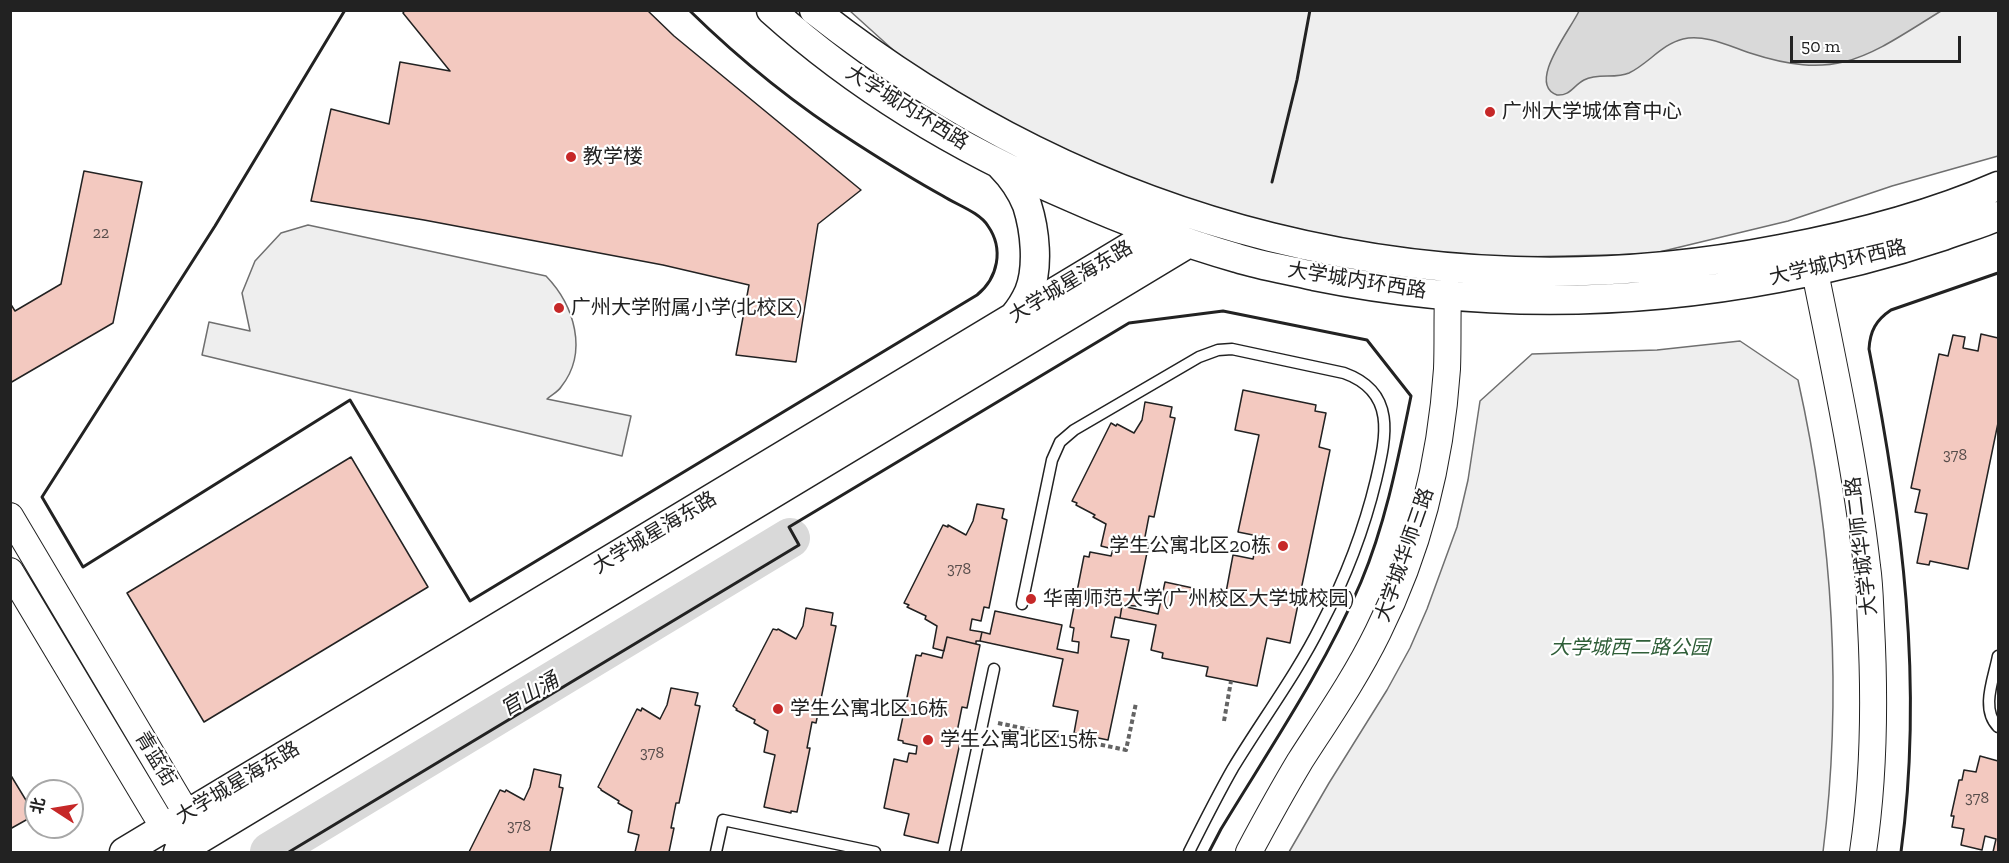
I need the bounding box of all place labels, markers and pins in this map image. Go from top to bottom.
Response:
place label: 广州大学城体育中心 [1502,100,1682,124]
marker: 广州大学城体育中心 [1483,105,1497,119]
place label: 教学楼 [583,145,643,169]
marker: 教学楼 [564,150,578,164]
place label: 广州大学附属小学(北校区) [571,296,802,320]
marker: 广州大学附属小学(北校区) [552,301,566,315]
place label: 学生公寓北区20栋 [1109,534,1271,558]
marker: 学生公寓北区20栋 [1276,539,1290,553]
place label: 华南师范大学(广州校区大学城校园) [1043,587,1354,611]
marker: 华南师范大学(广州校区大学城校园) [1024,592,1038,606]
place label: 学生公寓北区16栋 [790,697,948,721]
marker: 学生公寓北区16栋 [771,702,785,716]
place label: 学生公寓北区15栋 [940,728,1098,752]
marker: 学生公寓北区15栋 [921,733,935,747]

